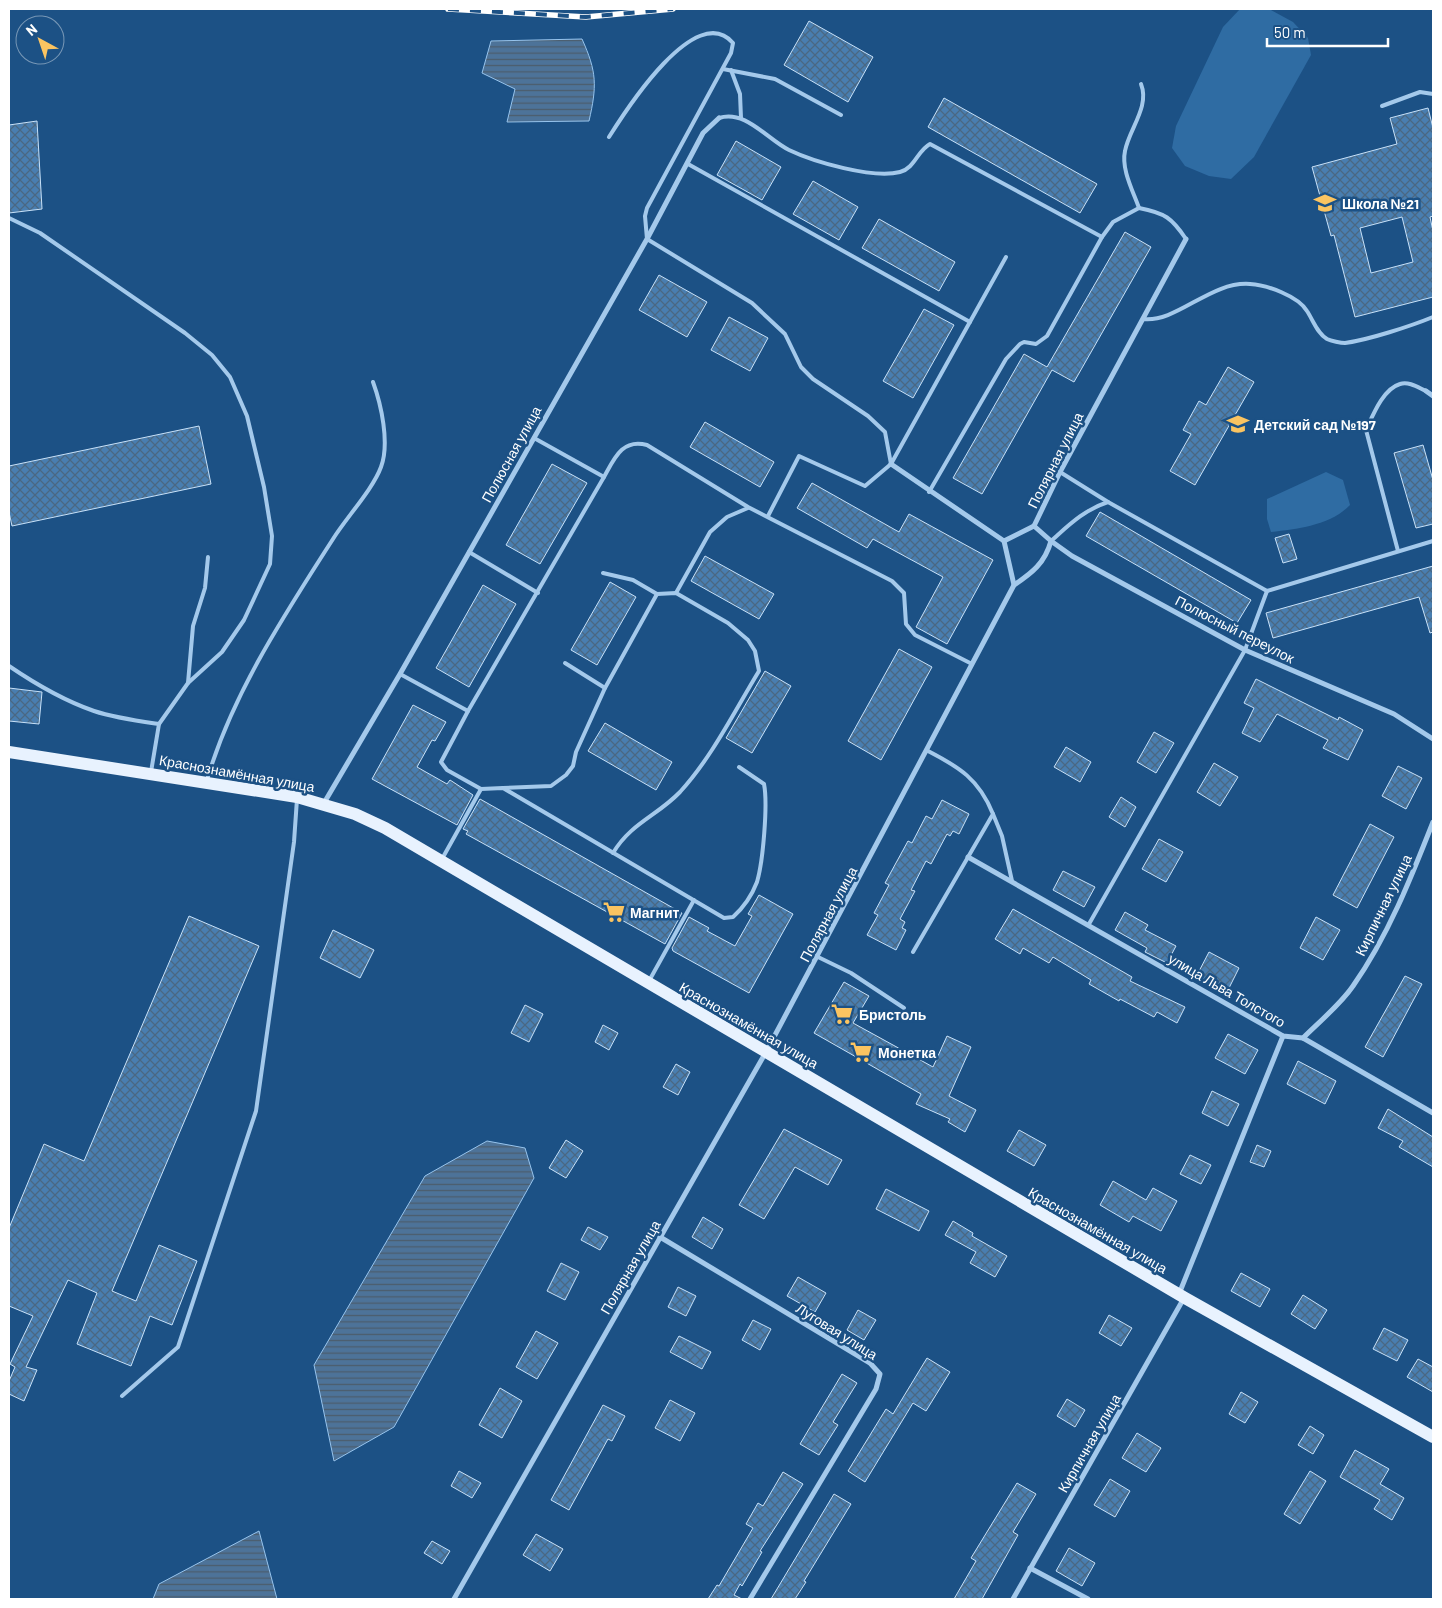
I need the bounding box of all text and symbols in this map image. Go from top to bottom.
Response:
north arrow [15,15,65,65]
scale bar [1267,15,1388,47]
text: N [22,20,40,39]
text: 50 m [1274,23,1306,41]
school or university icon: Школа №21 [1312,190,1338,216]
place label: Школа №21 [1342,195,1419,212]
street label: Полюсная улица [477,403,545,505]
street label: Полярная улица [1023,409,1087,511]
school or university icon: Детский сад №197 [1225,411,1251,437]
place label: Детский сад №197 [1254,416,1376,433]
street label: Полюсный переулок [1173,592,1298,667]
street label: Краснознамённая улица [158,751,316,795]
street label: Кирпичная улица [1351,851,1415,959]
street label: Полярная улица [796,863,860,965]
supermarket icon: Магнит [601,899,627,925]
place label: Магнит [630,904,680,921]
street label: улица Льва Толстого [1165,950,1289,1031]
street label: Краснознамённая улица [677,978,822,1072]
supermarket icon: Бристоль [829,1001,855,1027]
place label: Бристоль [859,1006,927,1023]
supermarket icon: Монетка [848,1039,874,1065]
place label: Монетка [878,1044,936,1061]
street label: Краснознамённая улица [1026,1183,1171,1277]
street label: Полярная улица [596,1217,664,1317]
street label: Луговая улица [793,1299,881,1363]
street label: Кирпичная улица [1054,1391,1124,1495]

